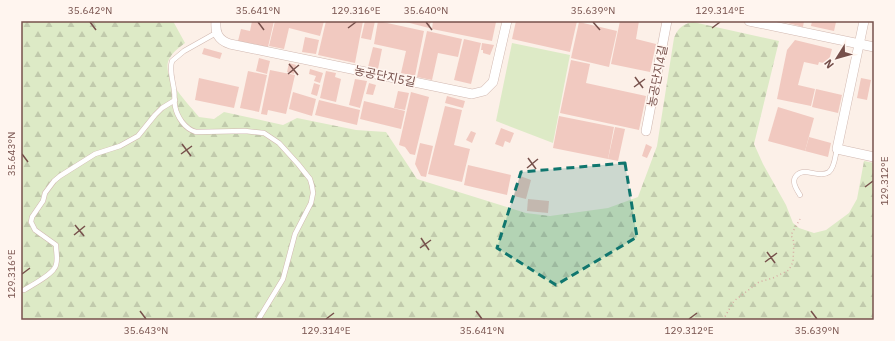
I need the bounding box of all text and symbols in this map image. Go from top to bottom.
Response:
text: 35.642°N [68,4,112,17]
text: 35.641°N [236,4,280,17]
text: 129.316°E [331,4,381,17]
text: 35.640°N [404,4,448,17]
text: 35.639°N [571,4,615,17]
text: 129.314°E [695,4,745,17]
north arrow [817,38,857,78]
street label: 농공단지4길 [644,44,670,108]
text: N [821,57,837,71]
street label: 농공단지5길 [353,62,417,90]
text: 35.643°N [5,132,18,176]
text: 129.312°E [878,156,891,206]
text: 129.316°E [5,249,18,299]
text: 35.643°N [124,324,168,337]
text: 129.314°E [301,324,351,337]
text: 35.641°N [460,324,504,337]
text: 129.312°E [664,324,714,337]
text: 35.639°N [795,324,839,337]

